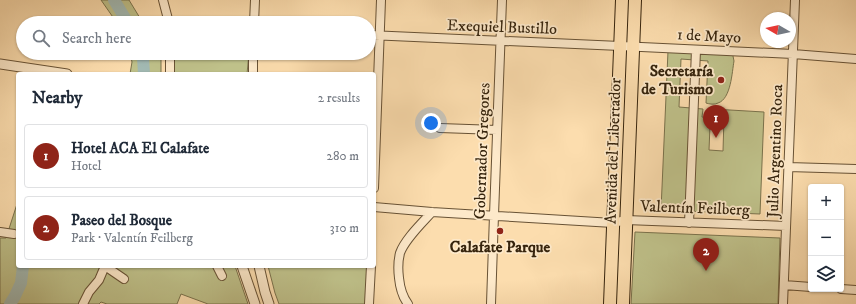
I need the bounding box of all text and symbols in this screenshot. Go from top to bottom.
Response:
north arrow [760,12,796,48]
street label: Exequiel Bustillo [447,15,558,39]
search box [16,16,376,60]
street label: 1 de Mayo [677,24,742,48]
icon: search [30,27,52,49]
text: Search here [62,29,131,48]
place label: Secretaría de Turismo [641,61,714,99]
marker: Secretaría de Turismo [716,75,726,85]
street label: Avenida del Libertador [600,77,626,224]
street label: Gobernador Gregores [470,82,494,220]
street label: Julio Argentino Roca [763,84,787,220]
text: Nearby [32,87,82,109]
text: 2 results [318,90,360,106]
pin: 1 [703,105,729,138]
your location [421,113,441,133]
text: Hotel ACA El Calafate [71,139,209,158]
text: 1 [44,148,48,164]
text: 280 m [327,148,359,164]
text: Hotel [71,158,102,174]
map controls [808,184,844,292]
button: + [808,184,844,220]
street label: Valentín Feilberg [639,196,750,220]
text: Paseo del Bosque [71,211,172,230]
text: 2 [43,220,49,236]
text: 310 m [330,220,359,236]
button: − [808,220,844,256]
marker: Calafate Parque [495,226,505,236]
text: Park · Valentín Feilberg [71,230,193,246]
place label: Calafate Parque [450,237,551,258]
pin: 2 [693,238,719,271]
button: layers [808,256,844,292]

